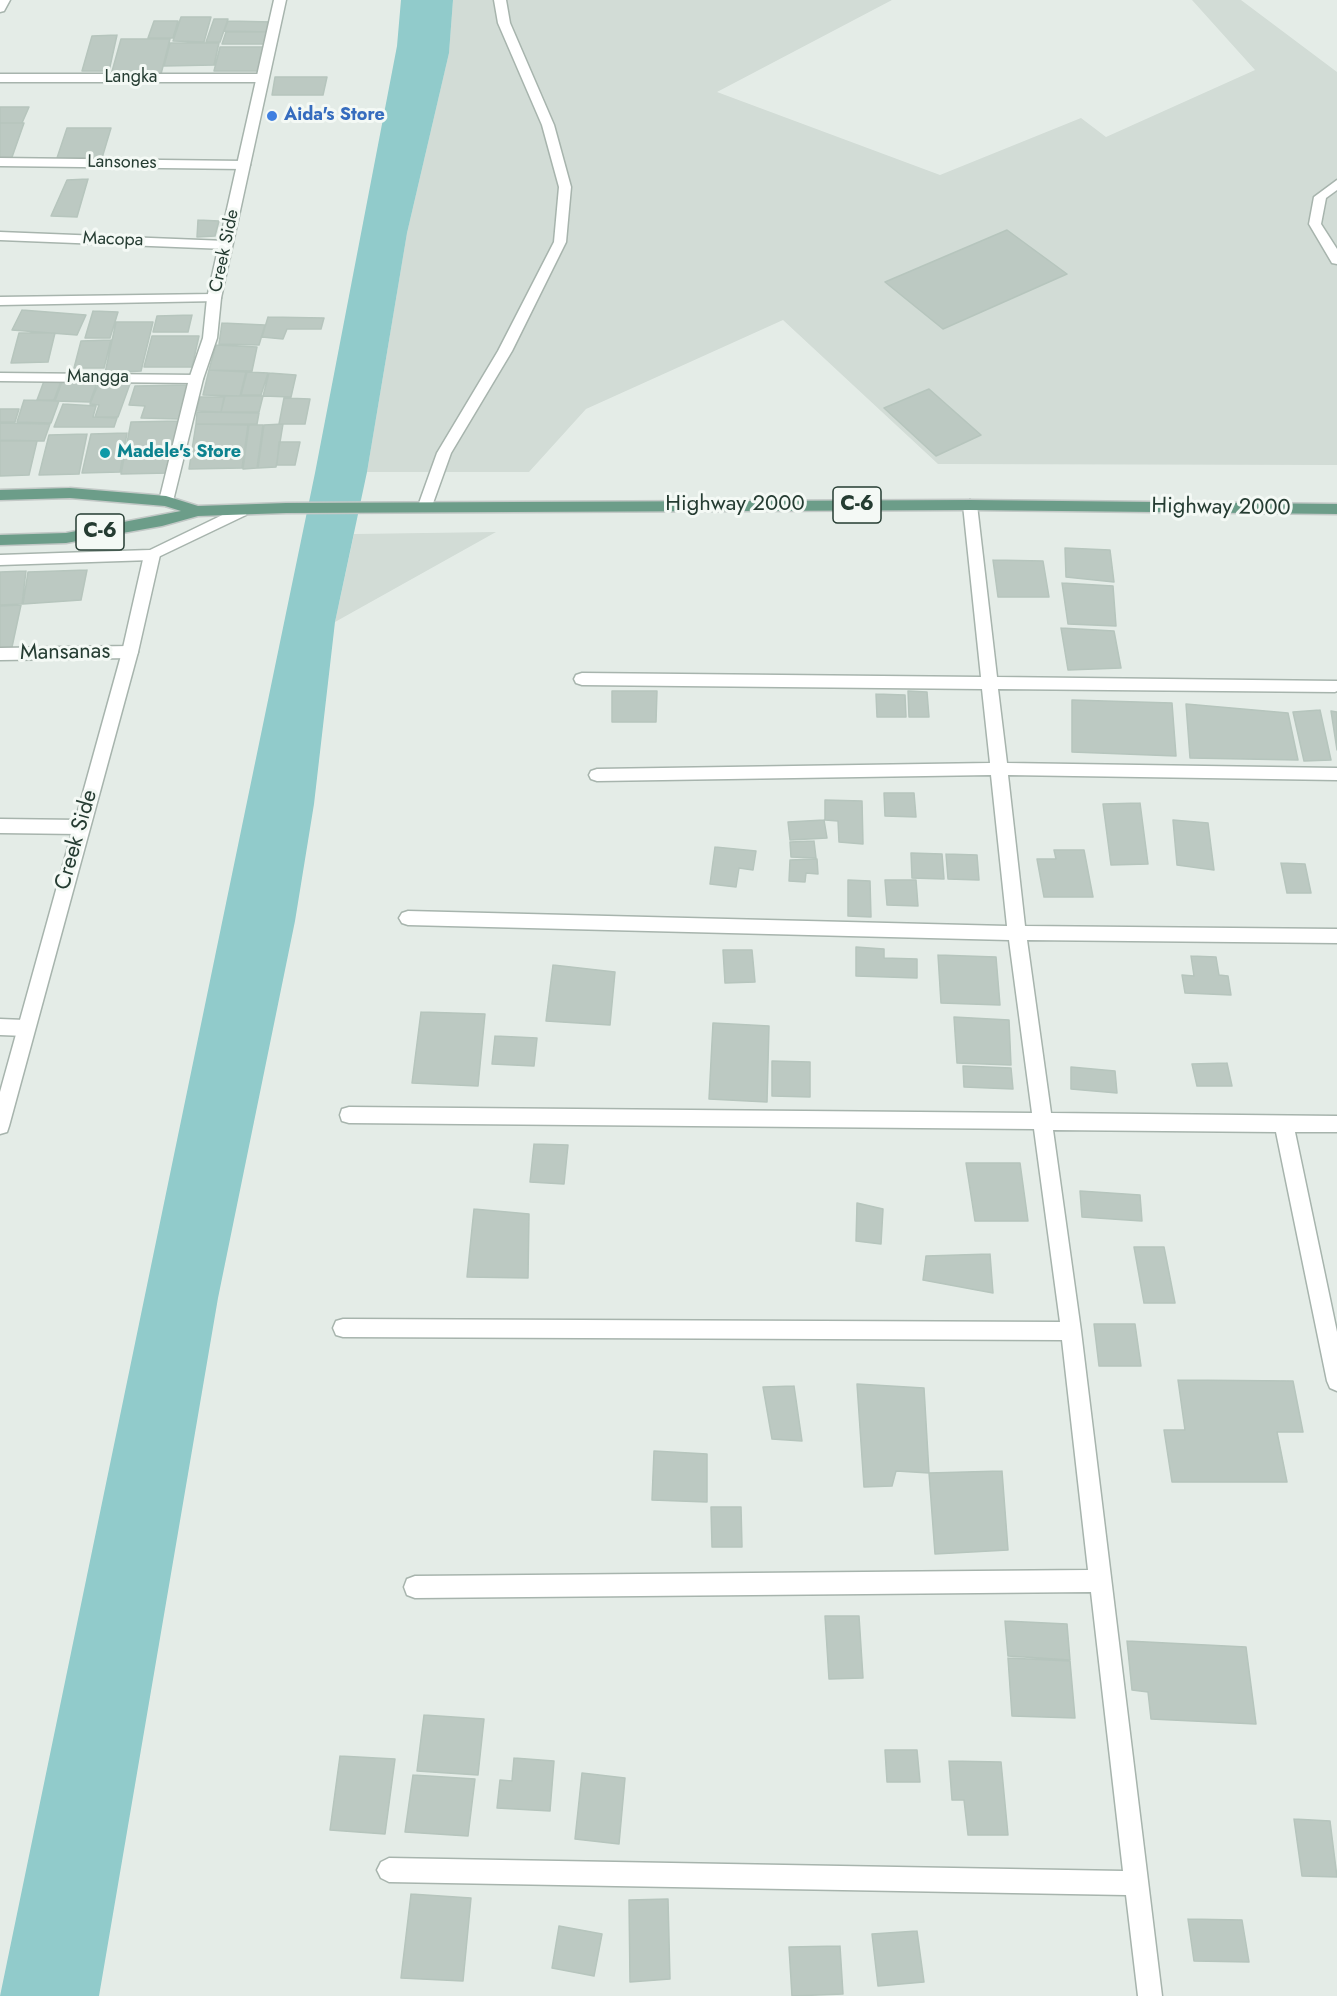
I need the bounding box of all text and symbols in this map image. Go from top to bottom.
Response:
street label: Langka [104,67,158,89]
place label: Aida's Store [284,105,385,127]
marker: Aida's Store [265,109,279,123]
street label: Lansones [87,152,157,174]
street label: Creek Side [206,208,244,294]
street label: Macopa [82,228,144,252]
street label: Mangga [67,367,129,389]
place label: Madele's Store [117,442,241,464]
marker: Madele's Store [98,446,112,460]
road number: C-6 [833,487,881,523]
street label: Highway 2000 [665,492,805,518]
street label: Highway 2000 [1151,494,1291,522]
road number: C-6 [76,514,124,550]
street label: Mansanas [20,639,110,667]
street label: Creek Side [50,787,104,893]

